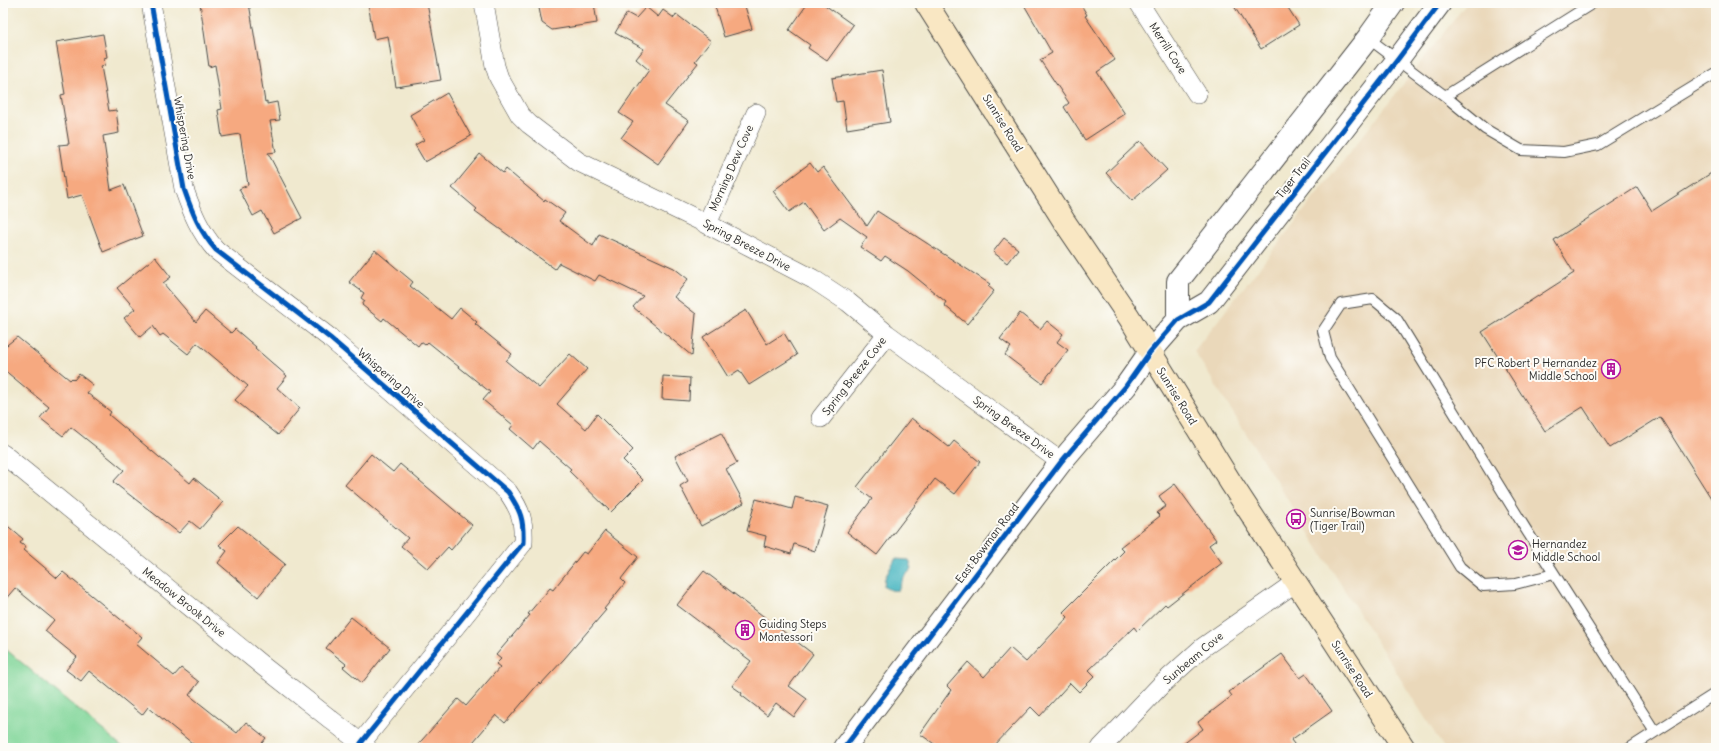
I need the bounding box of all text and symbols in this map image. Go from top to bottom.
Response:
street label: Merrill Cove [1146,20,1190,76]
street label: Sunrise Road [980,92,1026,155]
street label: Whispering Drive [171,95,199,181]
street label: Morning Dew Cove [706,123,756,213]
street label: Tiger Trail [1273,155,1313,201]
street label: Spring Breeze Drive [701,216,793,274]
street label: Spring Breeze Cove [819,334,889,418]
street label: Whispering Drive [355,345,427,411]
place label: PFC Robert P Hernandez Middle School [1474,356,1597,383]
building icon: PFC Robert P Hernandez Middle School [1600,358,1622,380]
street label: Sunrise Road [1154,365,1200,428]
street label: Spring Breeze Drive [971,393,1058,461]
street label: East Bowman Road [952,500,1022,586]
place label: Sunrise/Bowman (Tiger Trail) [1310,506,1395,533]
bus stop icon: Sunrise/Bowman (Tiger Trail) [1285,508,1307,530]
place label: Hernandez Middle School [1532,537,1600,564]
school or university icon: Hernandez Middle School [1507,539,1529,561]
street label: Meadow Brook Drive [140,564,229,640]
place label: Guiding Steps Montessori [759,617,827,644]
building icon: Guiding Steps Montessori [734,619,756,641]
street label: Sunbeam Cove [1160,629,1226,687]
street label: Sunrise Road [1328,638,1376,701]

